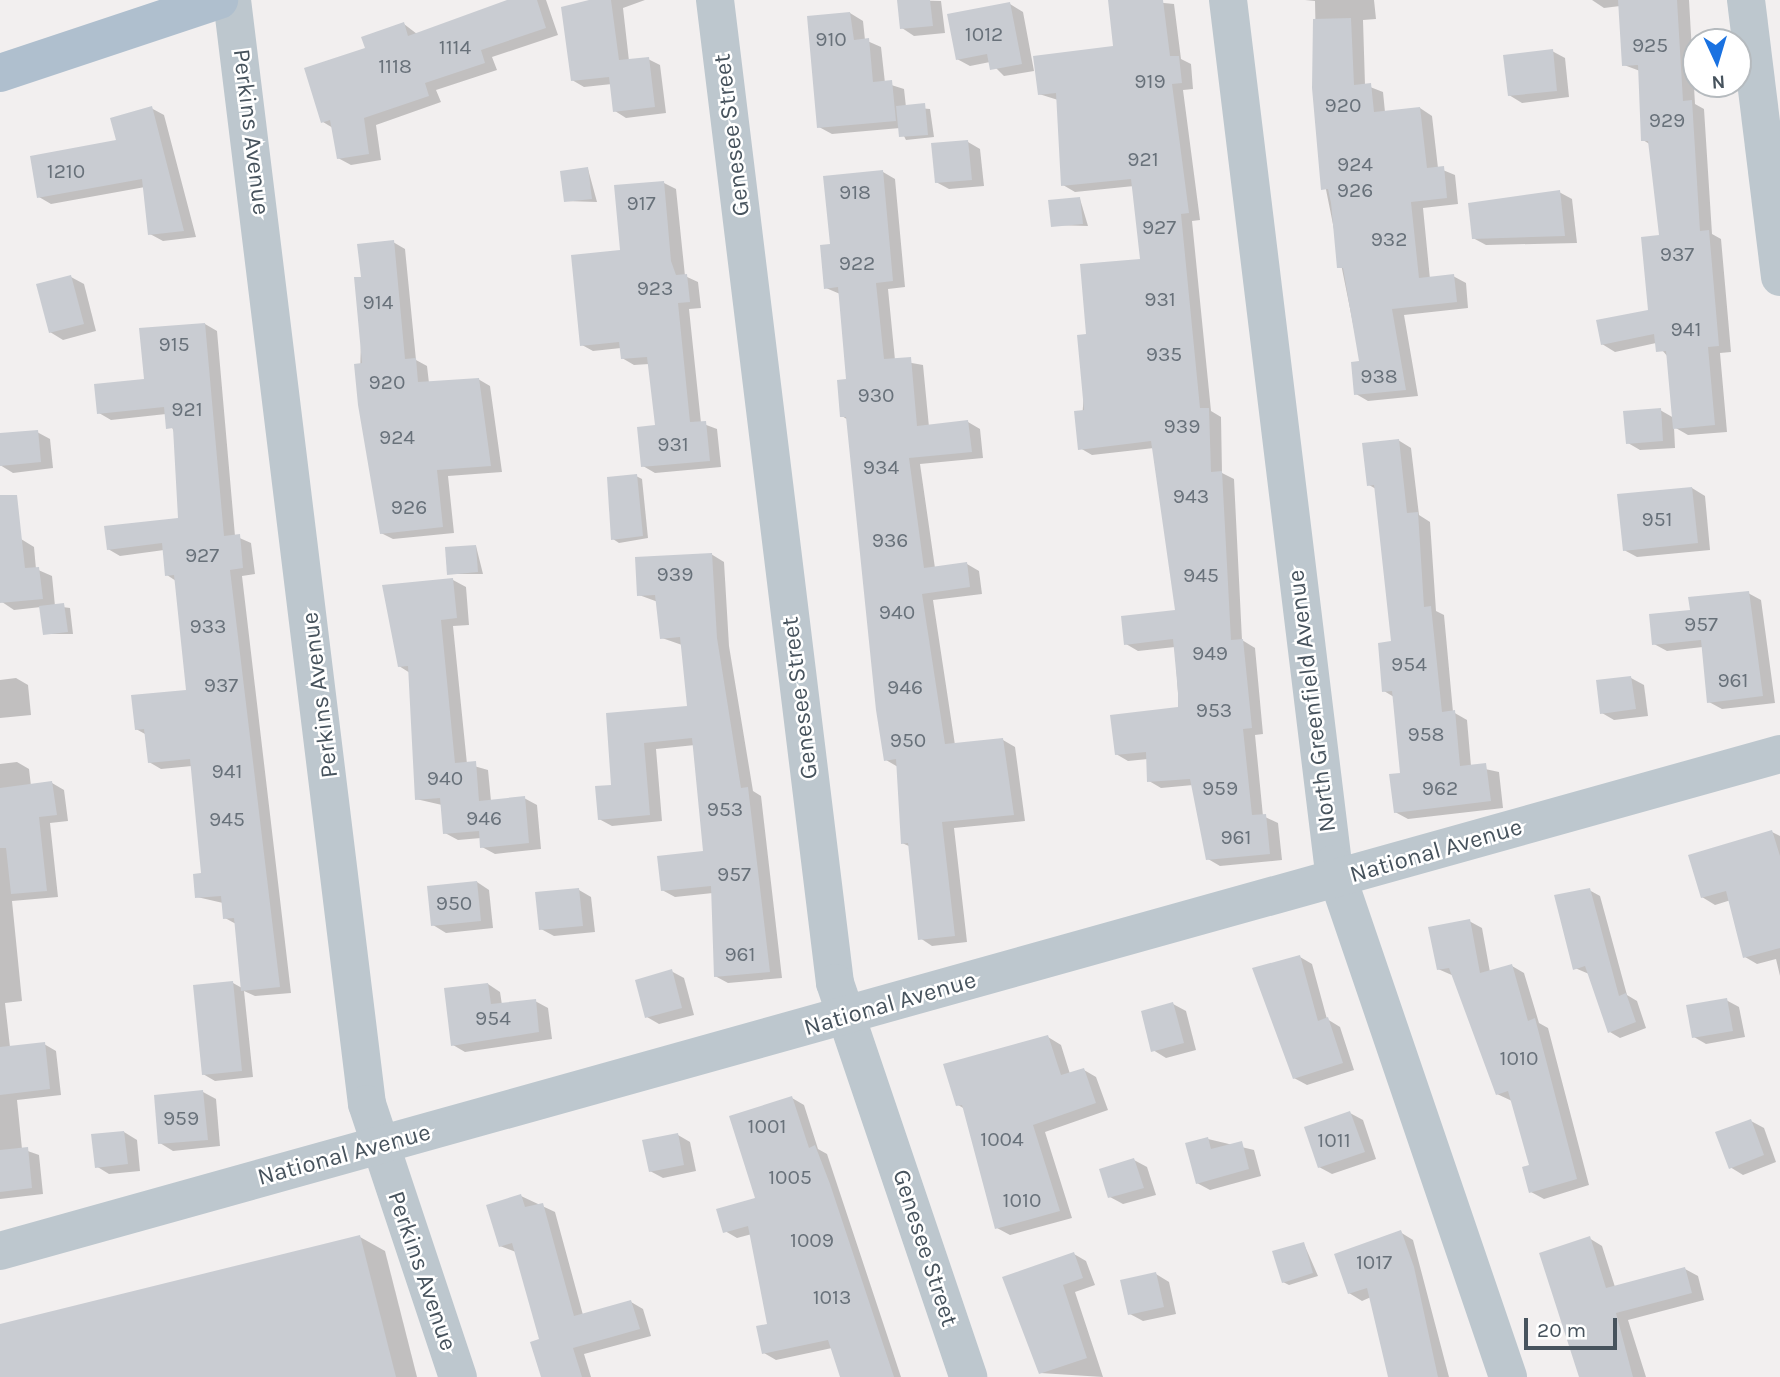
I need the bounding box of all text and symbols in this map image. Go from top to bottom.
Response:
house number: 1012 [965,21,1003,47]
house number: 910 [815,26,847,52]
north arrow [1682,28,1752,98]
house number: 925 [1632,32,1668,58]
house number: 1114 [439,34,471,60]
street label: Perkins Avenue [227,47,275,217]
street label: Genesee Street [708,52,756,218]
house number: 1118 [378,53,412,79]
house number: 919 [1134,68,1166,94]
text: N [1711,71,1726,93]
house number: 920 [1325,92,1361,118]
house number: 929 [1649,107,1685,133]
house number: 921 [1127,146,1159,172]
house number: 924 [1337,151,1373,177]
house number: 1210 [47,158,85,184]
house number: 926 [1337,177,1373,203]
house number: 918 [839,179,871,205]
house number: 917 [627,190,655,216]
house number: 927 [1142,214,1176,240]
house number: 932 [1371,226,1407,252]
house number: 937 [1660,241,1694,267]
house number: 922 [839,250,875,276]
house number: 923 [637,275,673,301]
house number: 931 [1144,286,1176,312]
house number: 914 [363,289,393,315]
house number: 941 [1671,316,1701,342]
house number: 915 [159,331,189,357]
house number: 935 [1146,341,1182,367]
house number: 938 [1360,363,1398,389]
house number: 920 [369,369,405,395]
house number: 930 [857,382,895,408]
house number: 921 [171,396,203,422]
house number: 939 [1164,413,1200,439]
house number: 924 [379,424,415,450]
house number: 931 [657,431,689,457]
house number: 934 [863,454,899,480]
house number: 943 [1173,483,1209,509]
house number: 926 [391,494,427,520]
house number: 951 [1642,506,1672,532]
house number: 936 [872,527,908,553]
house number: 927 [185,542,219,568]
house number: 939 [657,561,693,587]
house number: 945 [1183,562,1219,588]
street label: North Greenfield Avenue [1282,568,1342,834]
house number: 940 [879,599,915,625]
street label: Perkins Avenue [296,610,344,780]
house number: 957 [1684,611,1718,637]
house number: 933 [190,613,226,639]
street label: Genesee Street [776,615,824,781]
house number: 949 [1192,640,1228,666]
house number: 954 [1391,651,1427,677]
house number: 961 [1717,667,1749,693]
house number: 937 [204,672,238,698]
house number: 946 [887,674,923,700]
house number: 953 [1196,697,1232,723]
house number: 958 [1408,721,1444,747]
house number: 950 [890,727,926,753]
house number: 941 [212,758,242,784]
house number: 940 [427,765,463,791]
house number: 959 [1202,775,1238,801]
house number: 962 [1422,775,1458,801]
house number: 953 [707,796,743,822]
house number: 946 [466,805,502,831]
house number: 945 [209,806,245,832]
street label: National Avenue [1346,813,1526,889]
house number: 961 [1220,824,1252,850]
house number: 957 [717,861,751,887]
house number: 950 [436,890,472,916]
house number: 961 [724,941,756,967]
street label: National Avenue [800,966,980,1042]
house number: 954 [475,1005,511,1031]
house number: 1010 [1500,1045,1538,1071]
house number: 959 [163,1105,199,1131]
house number: 1001 [748,1113,786,1139]
street label: National Avenue [254,1118,434,1192]
house number: 1004 [980,1126,1024,1152]
house number: 1011 [1317,1127,1351,1153]
house number: 1005 [768,1164,812,1190]
street label: Genesee Street [886,1166,964,1330]
street label: Perkins Avenue [381,1187,463,1355]
house number: 1010 [1003,1187,1041,1213]
house number: 1009 [790,1227,834,1253]
house number: 1017 [1356,1249,1392,1275]
house number: 1013 [813,1284,851,1310]
scale bar [1528,1304,1621,1348]
text: 20 m [1537,1318,1586,1342]

